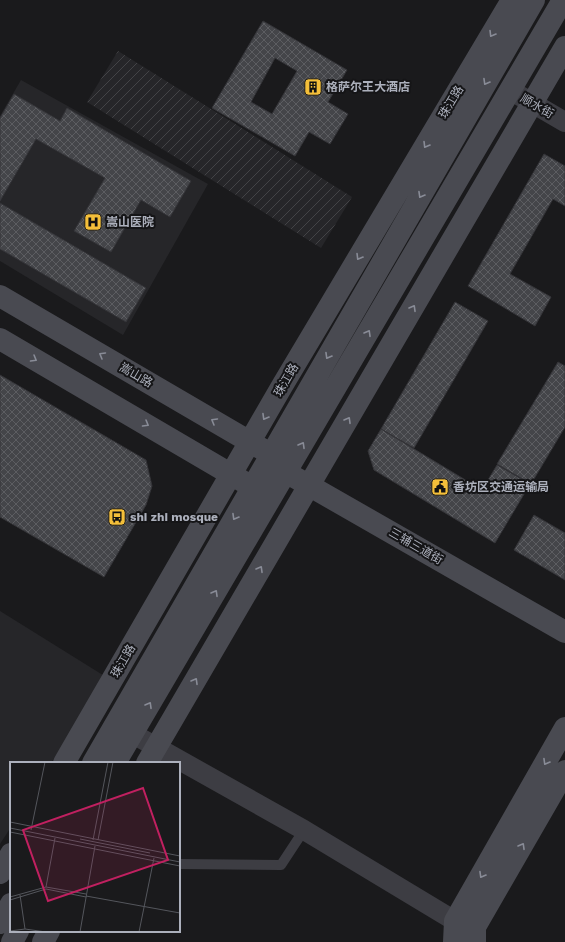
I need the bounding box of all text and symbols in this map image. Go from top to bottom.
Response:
one-way arrow [490,30,497,37]
building icon: 格萨尔王大酒店 [303,77,323,97]
one-way arrow [484,78,491,85]
place label: 格萨尔王大酒店 [326,80,410,94]
street label: 珠江路 [436,83,466,121]
street label: 顺水街 [518,91,556,121]
one-way arrow [423,141,430,148]
one-way arrow [419,191,426,198]
hospital icon: 嵩山医院 [83,212,103,232]
place label: 嵩山医院 [106,215,154,229]
one-way arrow [357,253,364,260]
one-way arrow [408,305,416,312]
one-way arrow [363,329,370,337]
one-way arrow [326,352,333,359]
one-way arrow [98,353,106,360]
one-way arrow [30,354,37,361]
street label: 嵩山路 [117,360,155,390]
street label: 珠江路 [271,361,301,399]
one-way arrow [262,413,269,420]
one-way arrow [343,417,350,424]
one-way arrow [211,418,218,425]
one-way arrow [142,420,149,427]
one-way arrow [298,442,305,449]
public building icon: 香坊区交通运输局 [430,477,450,497]
place label: 香坊区交通运输局 [453,480,549,494]
bus stop icon: shi zhi mosque [107,507,127,527]
place label: shi zhi mosque [130,510,218,524]
one-way arrow [233,513,240,520]
street label: 三辅三道街 [387,525,445,567]
one-way arrow [256,565,263,573]
one-way arrow [211,590,218,597]
street label: 珠江路 [108,642,138,680]
one-way arrow [190,678,197,685]
one-way arrow [145,702,152,709]
one-way arrow [543,758,550,765]
inset map [10,762,180,932]
one-way arrow [517,843,525,850]
one-way arrow [479,871,486,878]

